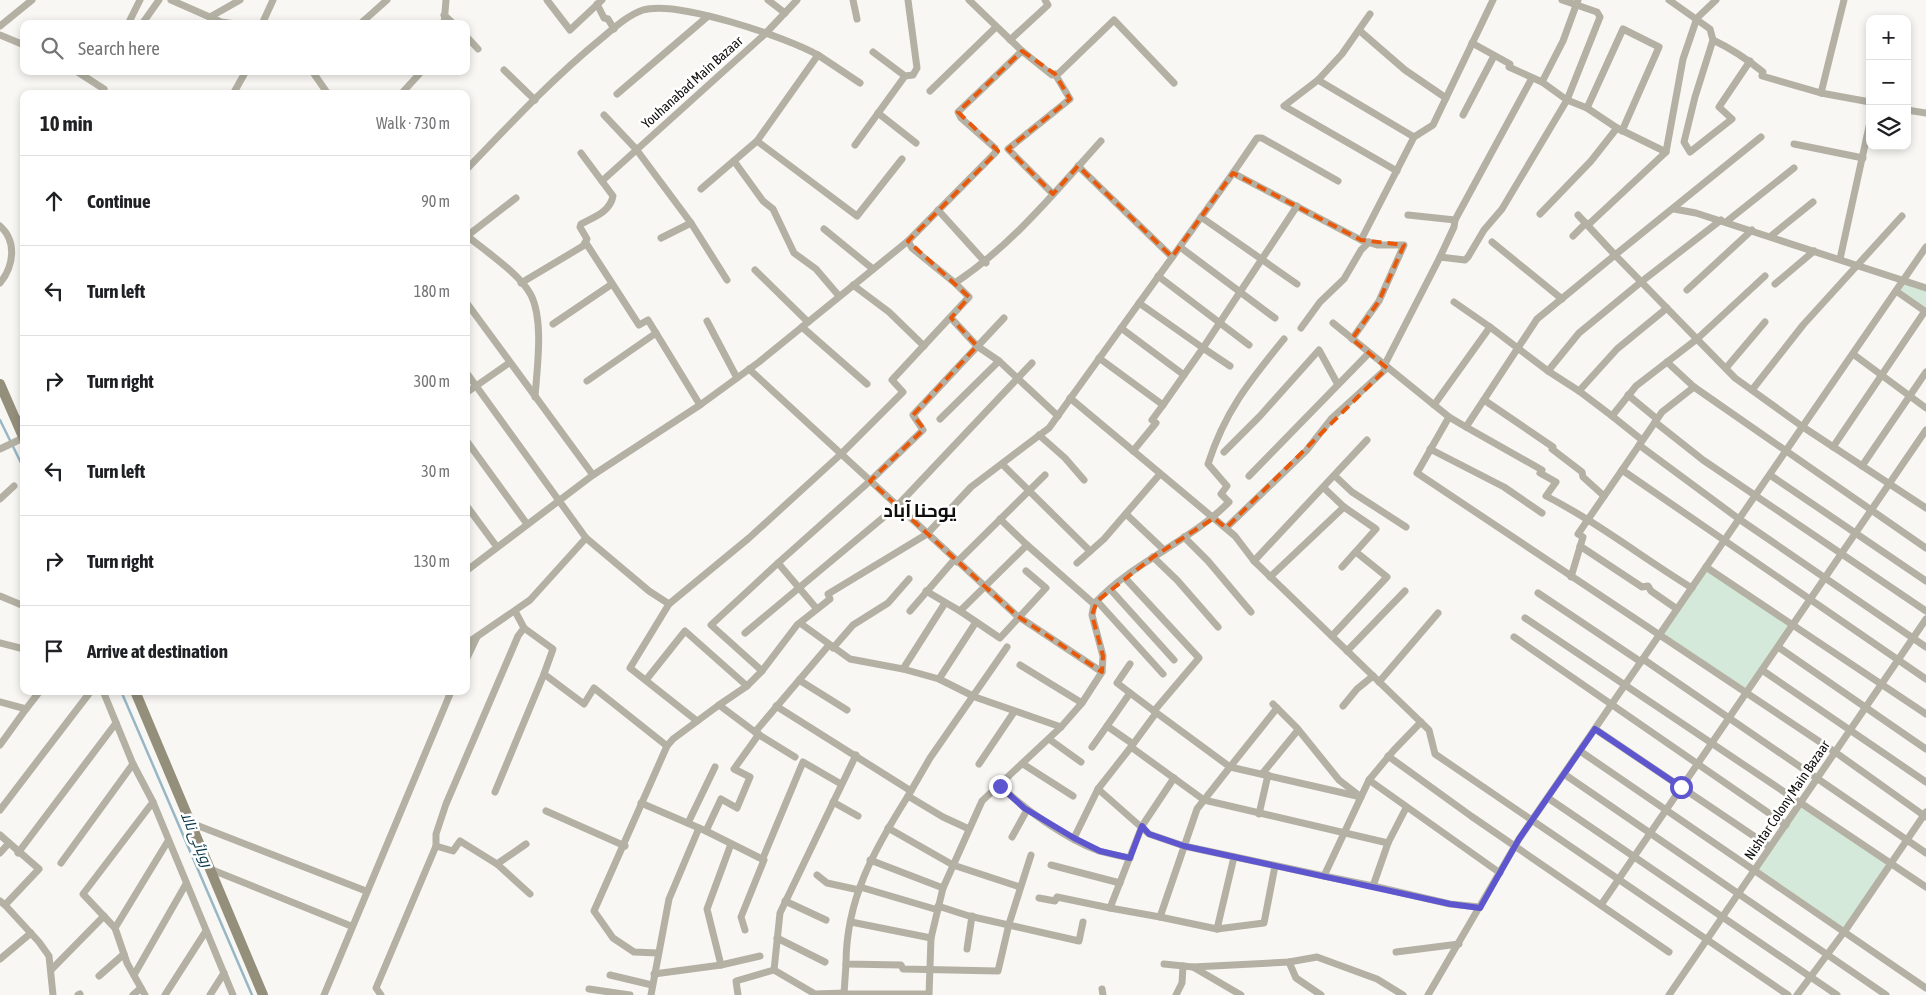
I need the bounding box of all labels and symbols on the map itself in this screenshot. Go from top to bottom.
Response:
street label: Youhanabad Main Bazaar [638,32,746,132]
district label: یوحنا آباد [884,499,957,522]
street label: Nishtar Colony Main Bazaar [1741,737,1833,863]
route end [989,775,1012,798]
route start [1670,776,1693,799]
water label: روہائی نالا [176,809,217,871]

